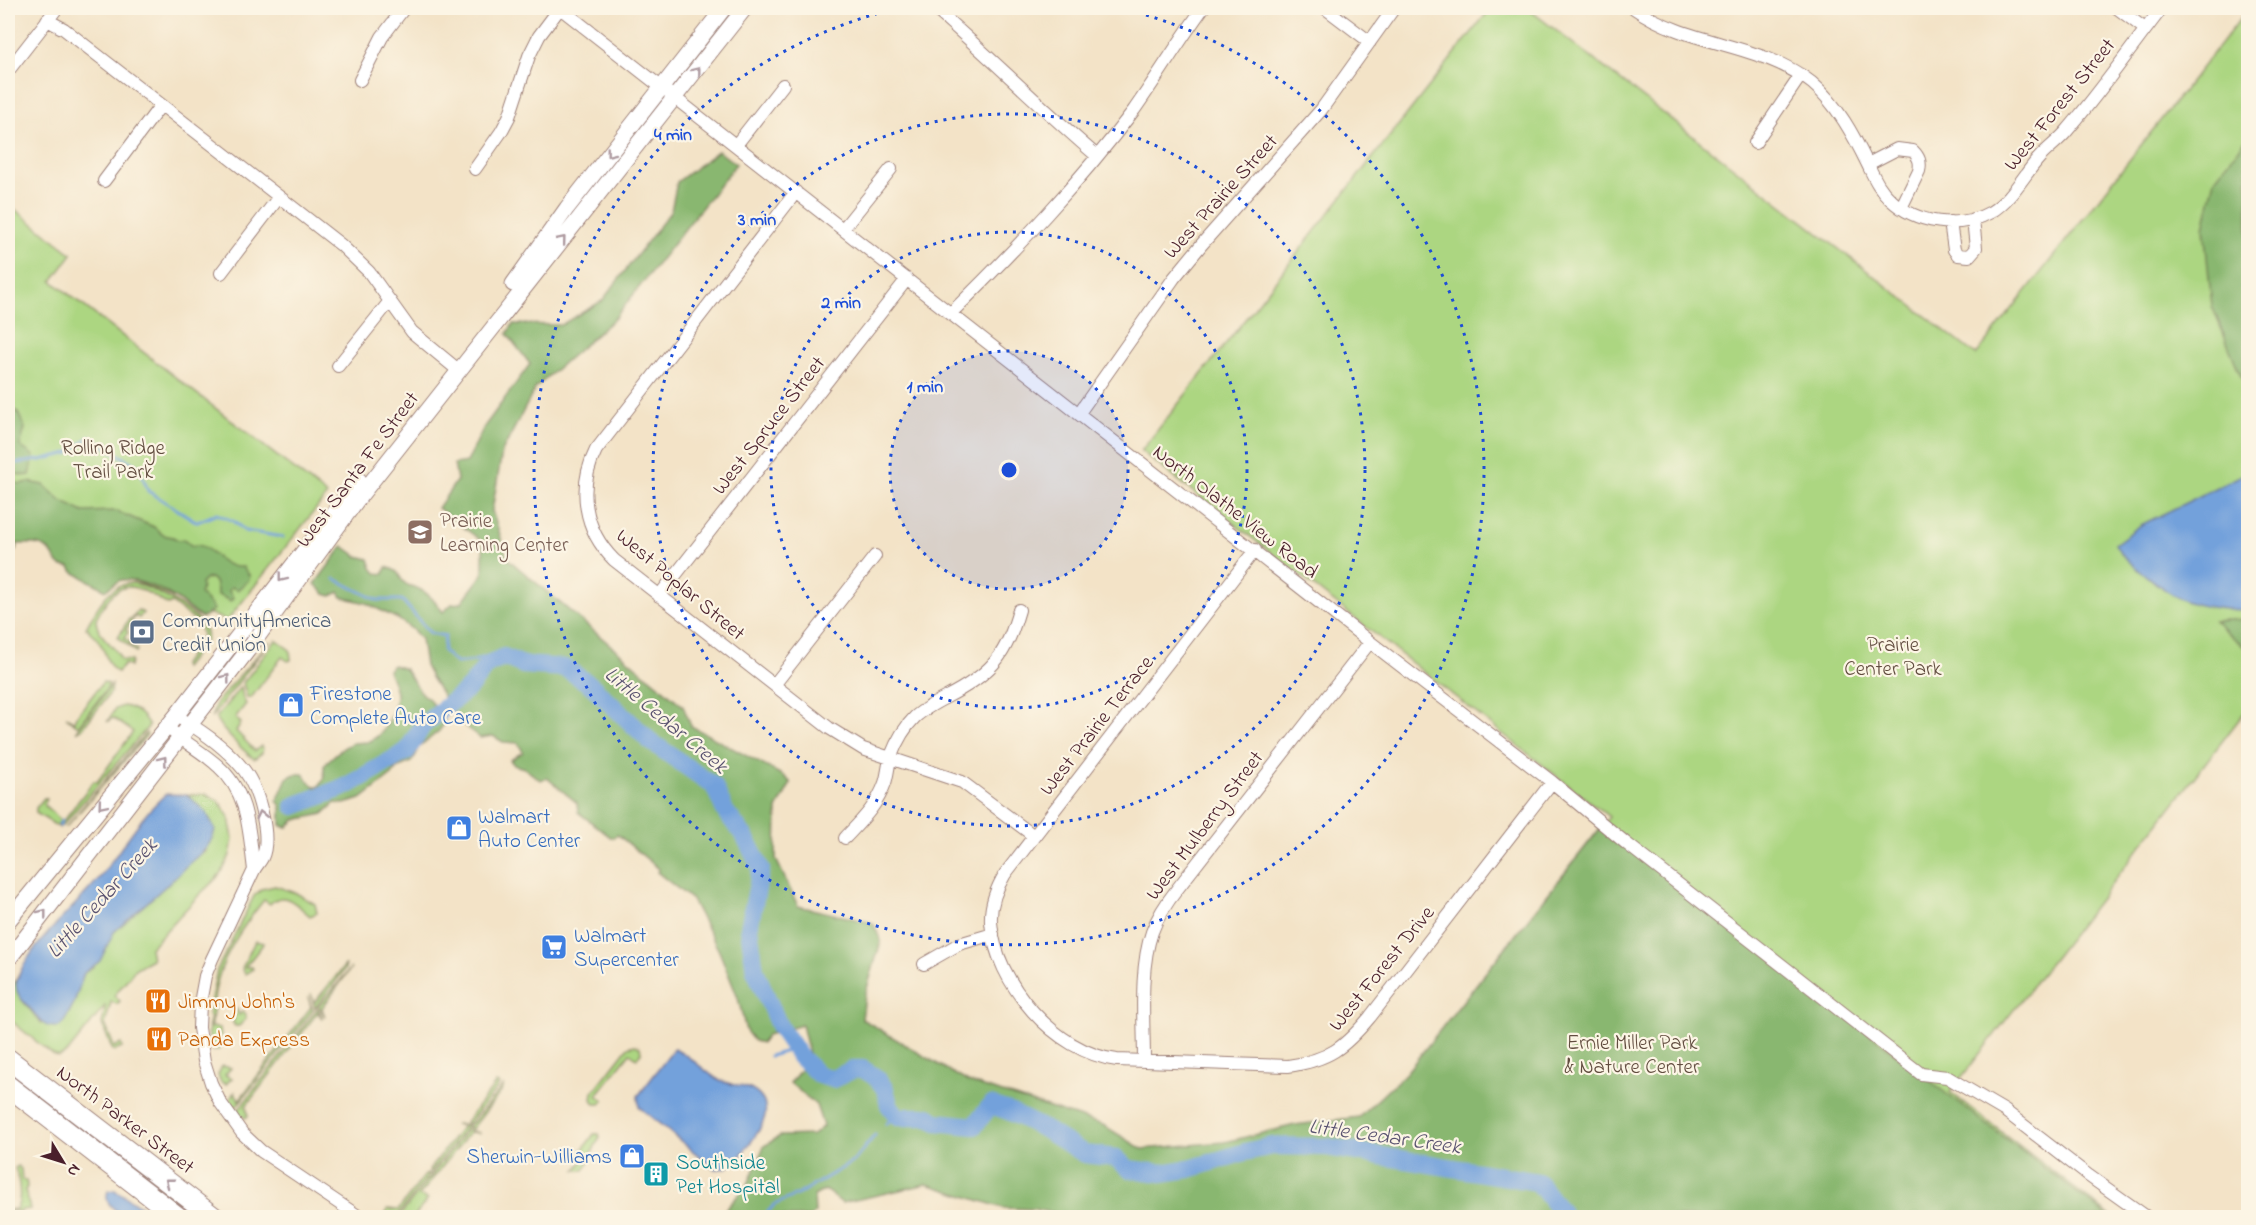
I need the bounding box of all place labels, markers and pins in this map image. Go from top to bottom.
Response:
centre of rings [999,460,1019,480]
place label: Prairie Learning Center [440,507,569,563]
school or university icon: Prairie Learning Center [405,517,435,547]
place label: CommunityAmerica Credit Union [162,607,331,661]
bank icon: CommunityAmerica Credit Union [127,617,157,647]
place label: Firestone Complete Auto Care [309,680,482,734]
shop icon: Firestone Complete Auto Care [276,690,306,720]
place label: Walmart Auto Center [478,803,581,857]
shop icon: Walmart Auto Center [444,813,474,843]
place label: Walmart Supercenter [574,922,679,976]
supermarket icon: Walmart Supercenter [539,932,569,962]
restaurant icon: Jimmy John's [143,986,173,1016]
place label: Jimmy John's [178,988,295,1020]
restaurant icon: Panda Express [144,1024,174,1054]
place label: Panda Express [178,1026,310,1056]
shop icon: Sherwin-Williams [617,1141,647,1171]
place label: Sherwin-Williams [467,1143,612,1173]
place label: Southside Pet Hospital [676,1149,780,1203]
building icon: Southside Pet Hospital [641,1159,671,1189]

